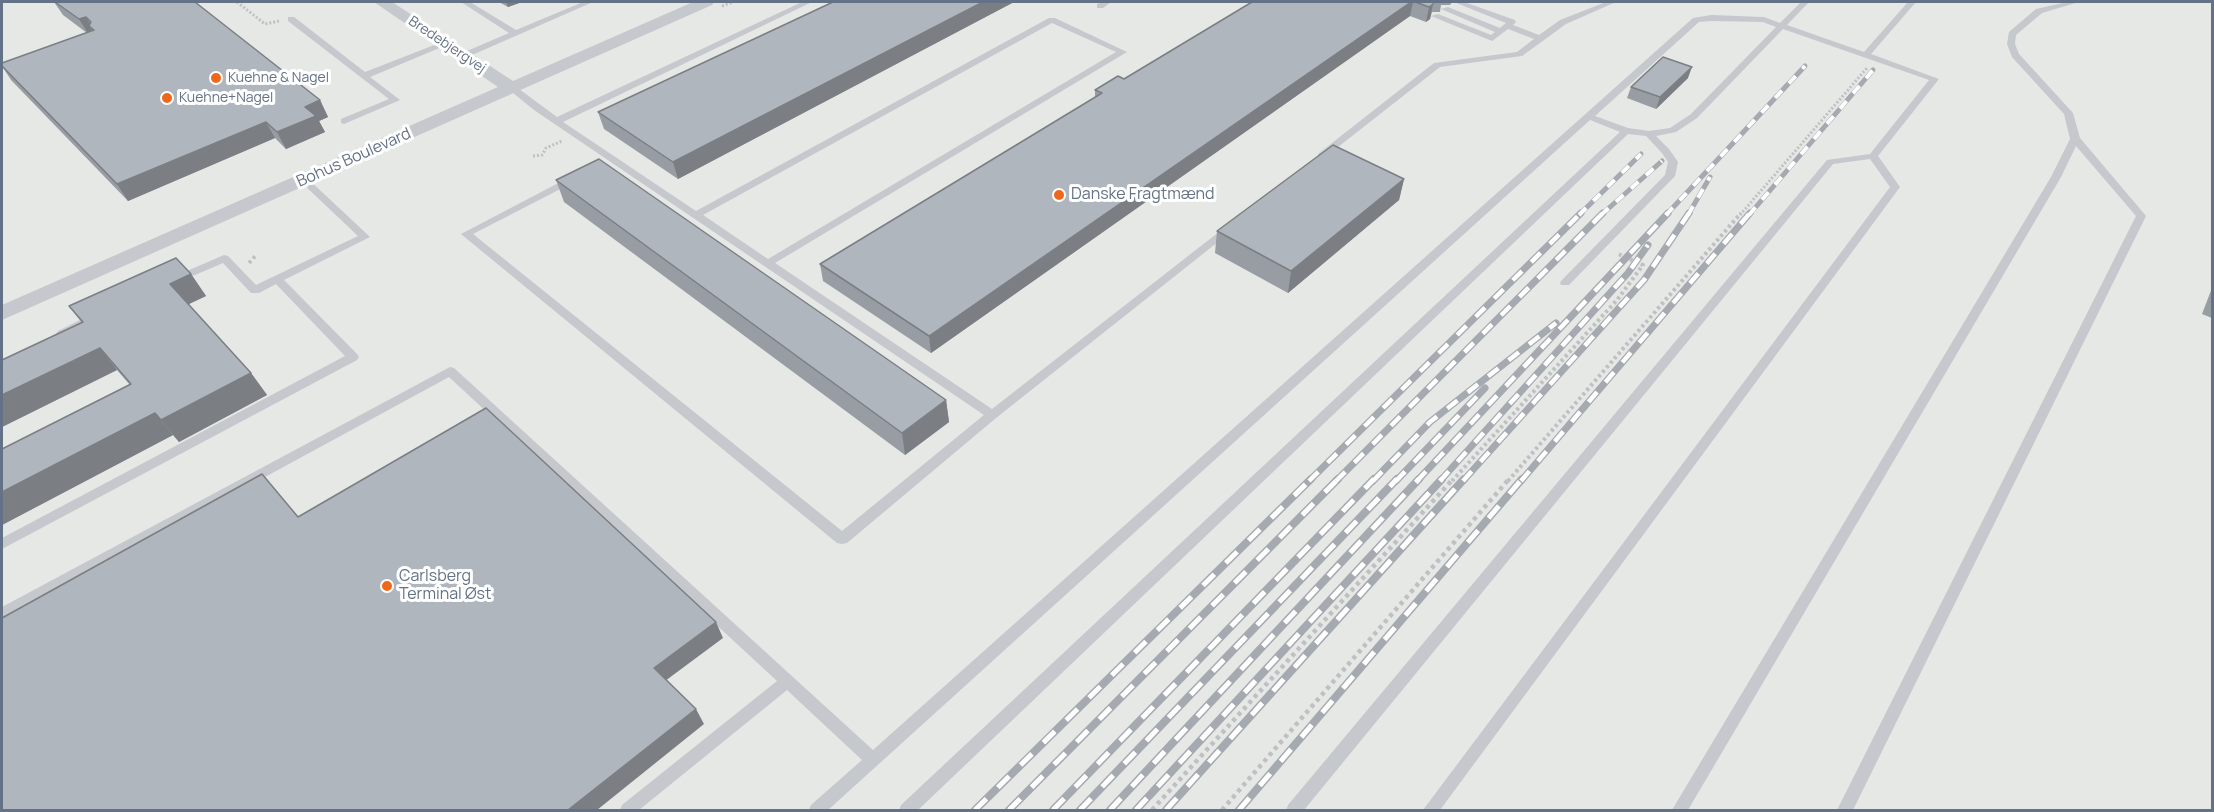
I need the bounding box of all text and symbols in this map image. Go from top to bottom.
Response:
street label: Bredebjergvej [405,13,489,77]
place label: Kuehne & Nagel [228,70,329,86]
marker: Kuehne & Nagel [209,71,223,85]
place label: Kuehne+Nagel [179,90,273,106]
marker: Kuehne+Nagel [160,91,174,105]
street label: Bohus Boulevard [294,124,414,192]
place label: Danske Fragtmænd [1071,185,1214,205]
marker: Danske Fragtmænd [1052,188,1066,202]
place label: Carlsberg Terminal Øst [399,567,491,605]
marker: Carlsberg Terminal Øst [380,579,394,593]

